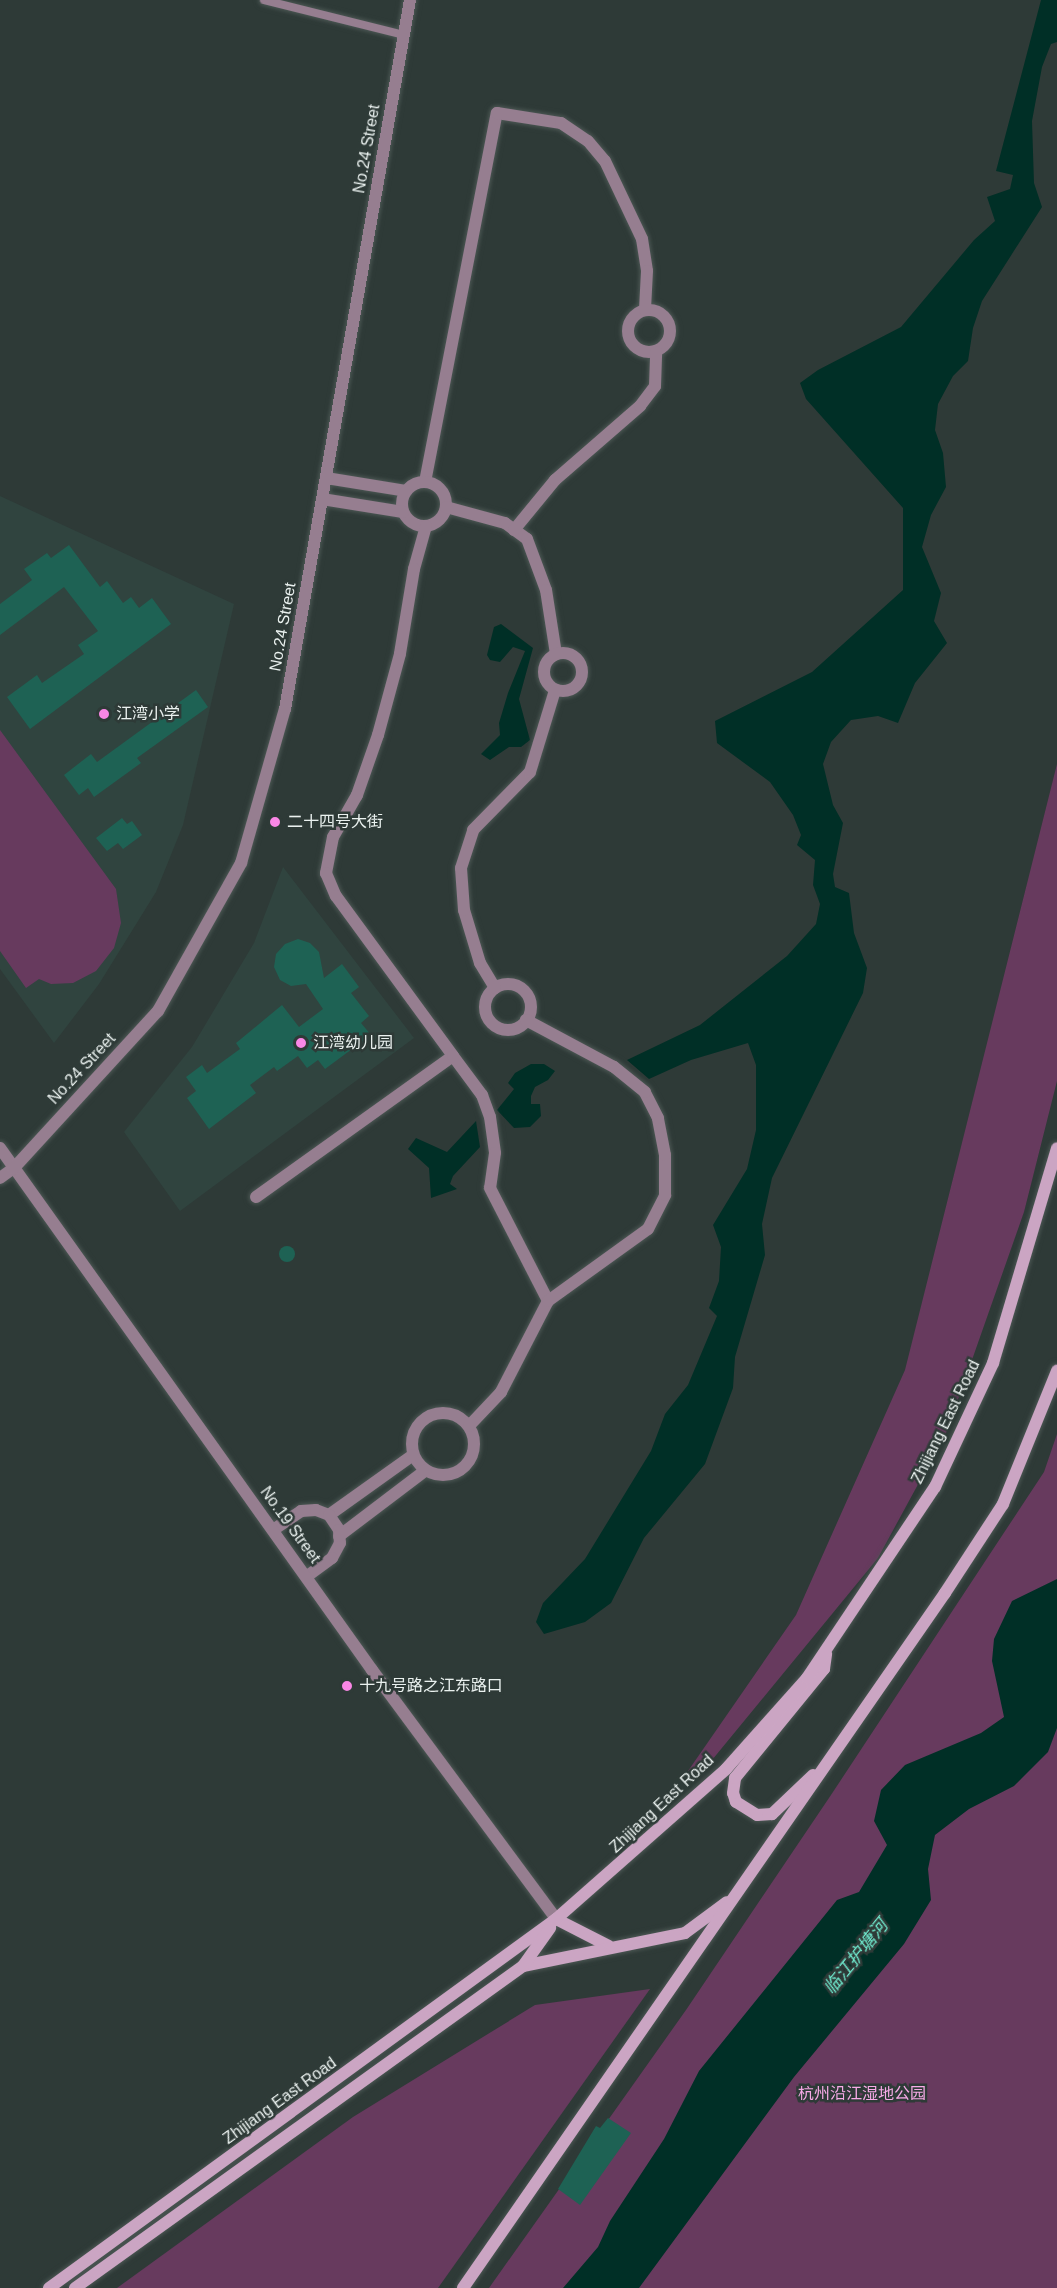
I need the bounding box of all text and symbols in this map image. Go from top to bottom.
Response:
street label: No.24 Street [350,103,384,195]
street label: No.24 Street [266,581,300,673]
place label: 江湾小学 [116,704,180,724]
marker: 江湾小学 [97,707,111,721]
place label: 二十四号大街 [287,812,383,832]
marker: 二十四号大街 [268,815,282,829]
street label: No.24 Street [44,1030,120,1108]
place label: 江湾幼儿园 [313,1033,393,1053]
marker: 江湾幼儿园 [294,1036,308,1050]
street label: Zhijiang East Road [908,1357,984,1487]
street label: No.19 Street [256,1483,324,1567]
place label: 十九号路之江东路口 [359,1676,503,1696]
marker: 十九号路之江东路口 [340,1679,354,1693]
street label: Zhijiang East Road [606,1751,718,1857]
water label: 临江护塘河 [819,1915,893,1999]
street label: Zhijiang East Road [220,2054,340,2148]
park label: 杭州沿江湿地公园 [798,2084,926,2104]

